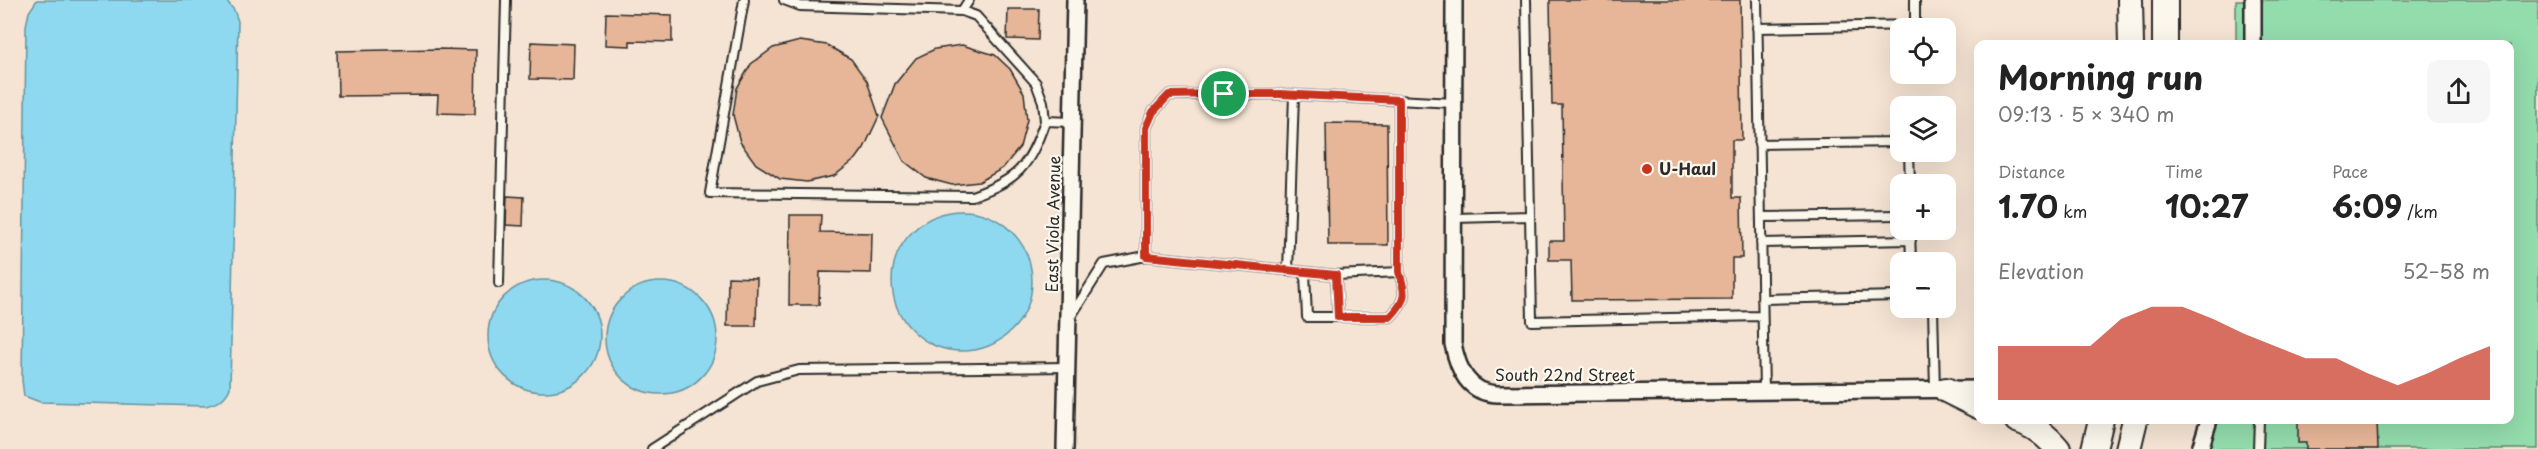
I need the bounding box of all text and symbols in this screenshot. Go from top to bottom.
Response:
map controls [1890,18,1956,318]
button: locate [1890,18,1956,84]
text: Morning run [1998,51,2203,101]
button: share [2427,60,2490,123]
pin [1198,68,1249,119]
icon: arrive [1207,77,1240,110]
button: layers [1890,96,1956,162]
text: 09:13 · 5 × 340 m [1998,99,2174,129]
street label: East Viola Avenue [1039,155,1065,293]
place label: U-Haul [1659,156,1716,180]
text: Distance [1998,159,2065,183]
text: Time [2165,159,2203,183]
text: Pace [2332,159,2368,183]
marker: U-Haul [1640,162,1654,176]
button: + [1890,174,1956,240]
text: 1.70 [1998,183,2058,228]
text: 10:27 [2165,183,2248,228]
text: 6:09 [2332,183,2402,228]
text: km [2058,199,2087,223]
text: /km [2402,199,2438,223]
button: − [1890,252,1956,318]
text: Elevation [1998,256,2084,286]
text: 52–58 m [2403,256,2490,286]
street label: South 22nd Street [1495,362,1635,386]

